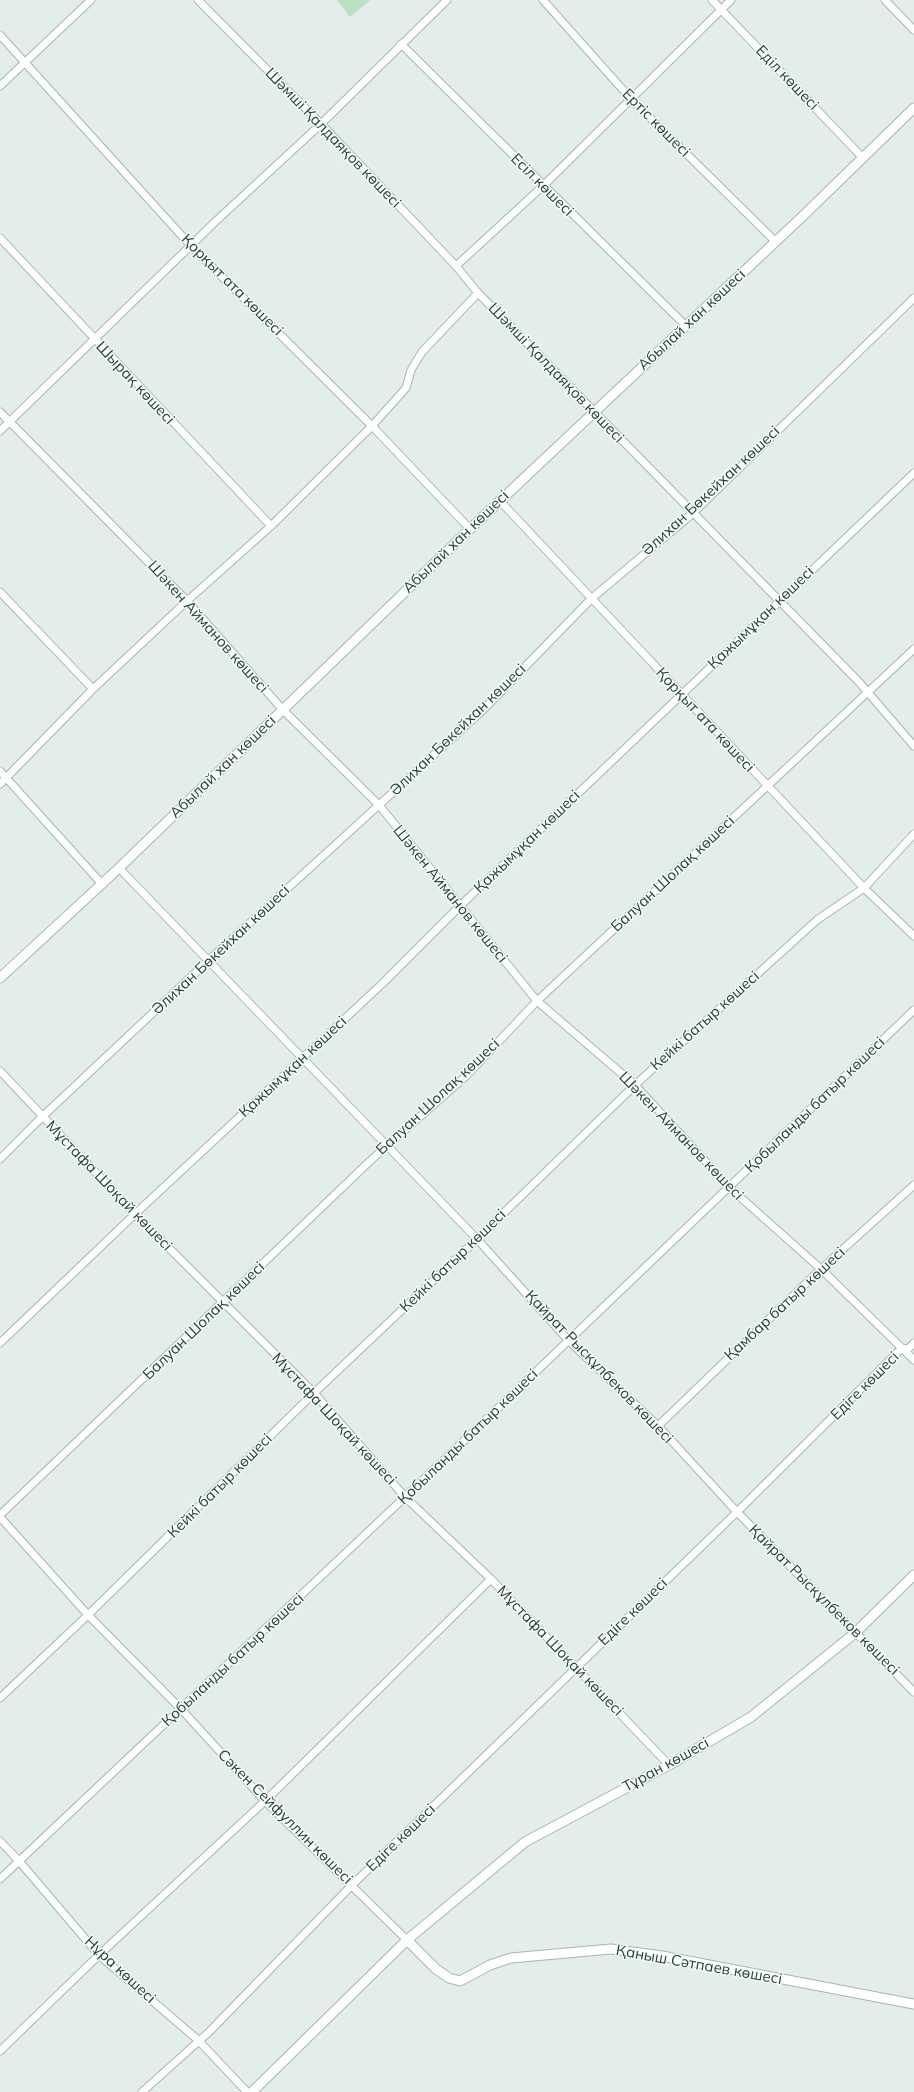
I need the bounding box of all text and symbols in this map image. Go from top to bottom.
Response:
street label: Еділ көшесі [752,42,822,114]
street label: Шәмші Қалдаяқов көшесі [261,64,405,212]
street label: Ертіс көшесі [618,85,694,161]
street label: Есіл көшесі [507,150,577,220]
street label: Қорқыт ата көшесі [177,230,287,340]
street label: Абылай хан көшесі [635,266,749,374]
street label: Шәмші Қалдаяқов көшесі [484,299,628,447]
street label: Шырақ көшесі [92,338,178,428]
street label: Әлихан Бөкейхан көшесі [638,422,784,560]
street label: Абылай хан көшесі [399,487,513,597]
street label: Шәкен Айманов көшесі [144,557,272,697]
street label: Қажымұқан көшесі [704,563,818,673]
street label: Әлихан Бөкейхан көшесі [386,660,530,800]
street label: Қорқыт ата көшесі [652,664,758,776]
street label: Абылай хан көшесі [166,712,280,822]
street label: Қажымұқан көшесі [470,787,584,897]
street label: Балуан Шолақ көшесі [608,812,738,936]
street label: Шәкен Айманов көшесі [389,822,511,966]
street label: Әлихан Бөкейхан көшесі [148,881,294,1019]
street label: Кейкі батыр көшесі [647,967,763,1075]
street label: Қажымұқан көшесі [236,1013,350,1121]
street label: Қобыланды батыр көшесі [741,1033,889,1177]
street label: Балуан Шолақ көшесі [373,1035,503,1159]
street label: Шәкен Айманов көшесі [615,1068,747,1204]
street label: Мұстафа Шоқай көшесі [42,1117,176,1255]
street label: Кейкі батыр көшесі [396,1206,510,1316]
street label: Қамбар батыр көшесі [721,1244,849,1364]
street label: Балуан Шолақ көшесі [139,1258,269,1384]
street label: Қайрат Рысқұлбеков көшесі [521,1287,677,1447]
street label: Едіге көшесі [827,1348,903,1424]
street label: Мұстафа Шоқай көшесі [268,1349,400,1489]
street label: Қобыланды батыр көшесі [394,1365,542,1509]
street label: Кейкі батыр көшесі [164,1430,276,1542]
street label: Қайрат Рысқұлбеков көшесі [745,1521,903,1679]
street label: Едіге көшесі [595,1575,671,1649]
street label: Мұстафа Шоқай көшесі [493,1582,627,1720]
street label: Қобыланды батыр көшесі [158,1589,308,1731]
street label: Тұран көшесі [620,1734,712,1796]
street label: Сәкен Сейфуллин көшесі [214,1746,356,1888]
street label: Едіге көшесі [363,1801,439,1875]
street label: Нұра көшесі [81,1933,159,2007]
street label: Қаныш Сәтпаев көшесі [615,1942,783,1988]

